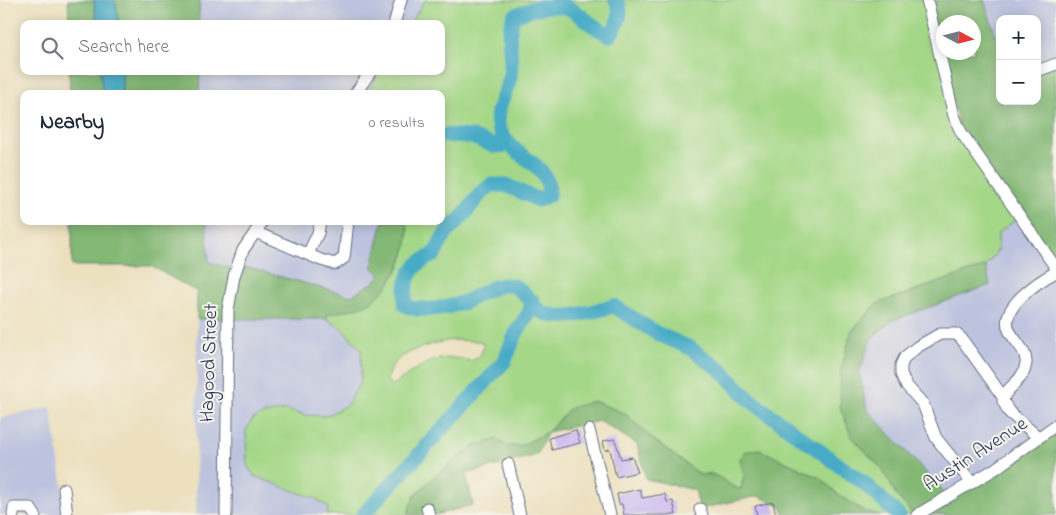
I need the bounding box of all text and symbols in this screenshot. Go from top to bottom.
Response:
north arrow [936,15,981,60]
map controls [996,15,1041,105]
button: + [996,15,1041,60]
search box [20,20,445,75]
icon: search [38,34,66,62]
text: Search here [78,34,169,61]
button: − [996,60,1041,105]
text: Nearby [40,108,104,138]
text: 0 results [369,111,425,135]
street label: Hagood Street [193,303,228,423]
street label: Austin Avenue [918,410,1034,500]

